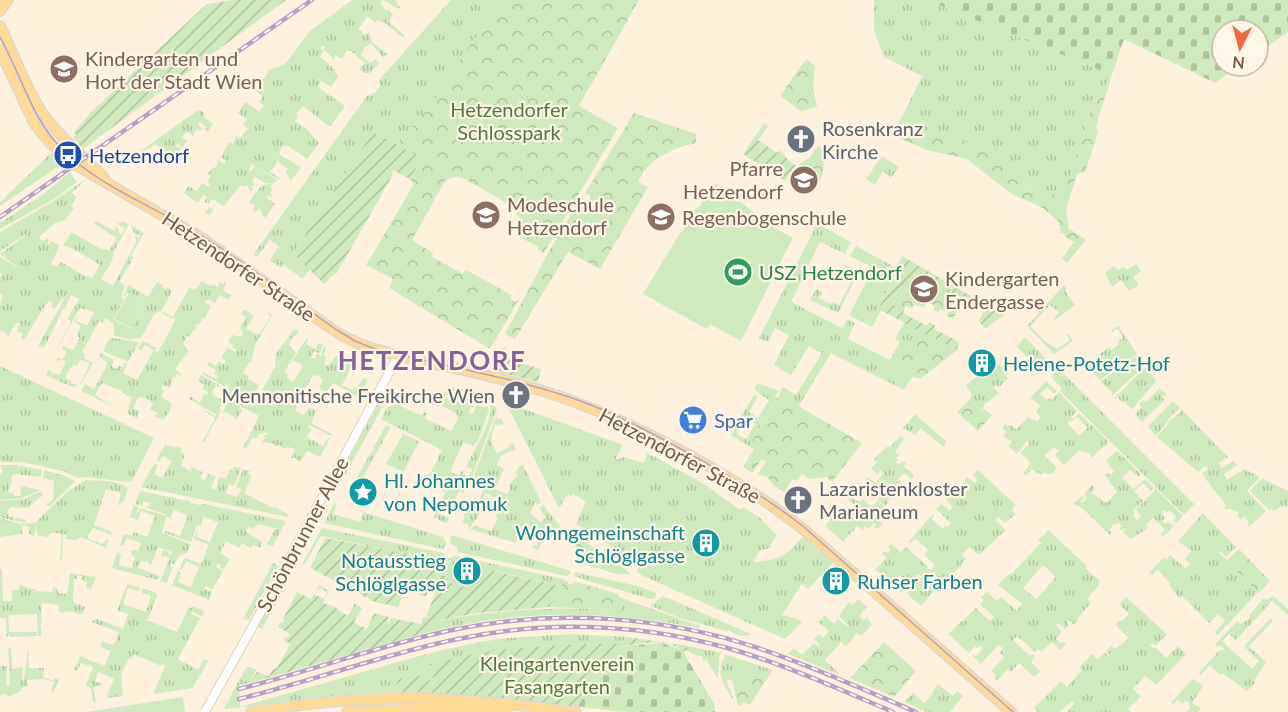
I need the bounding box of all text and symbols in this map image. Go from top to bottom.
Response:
north arrow [1210,18,1270,78]
place label: Kindergarten und Hort der Stadt Wien [85,46,263,93]
school or university icon: Kindergarten und Hort der Stadt Wien [48,53,80,85]
text: N [1231,53,1246,74]
park label: Hetzendorfer Schlosspark [450,97,568,144]
place label: Rosenkranz Kirche [822,116,923,163]
church icon: Rosenkranz Kirche [785,123,817,155]
bus stop icon: Hetzendorf [52,139,84,171]
place label: Hetzendorf [89,143,189,167]
place label: Pfarre Hetzendorf [683,156,783,203]
school or university icon: Pfarre Hetzendorf [788,164,820,196]
place label: Modeschule Hetzendorf [507,192,614,239]
school or university icon: Modeschule Hetzendorf [470,199,502,231]
school or university icon: Regenbogenschule [645,201,677,233]
place label: Regenbogenschule [682,205,847,229]
street label: Hetzendorfer Straße [158,206,320,326]
sports icon: USZ Hetzendorf [722,256,754,288]
place label: USZ Hetzendorf [759,260,902,284]
place label: Kindergarten Endergasse [945,266,1059,313]
school or university icon: Kindergarten Endergasse [908,273,940,305]
district label: HETZENDORF [338,344,526,376]
building icon: Helene-Potetz-Hof [966,347,998,379]
place label: Helene-Potetz-Hof [1003,351,1170,375]
church icon: Mennonitische Freikirche Wien [500,379,532,411]
place label: Mennonitische Freikirche Wien [221,383,495,407]
street label: Hetzendorfer Straße [595,402,765,508]
supermarket icon: Spar [677,404,709,436]
place label: Spar [714,408,754,432]
street label: Schönbrunner Allee [251,452,353,616]
place label: Hl. Johannes von Nepomuk [384,468,508,515]
place icon: Hl. Johannes von Nepomuk [347,476,379,508]
place label: Lazaristenkloster Marianeum [819,476,968,523]
church icon: Lazaristenkloster Marianeum [782,484,814,516]
place label: Wohngemeinschaft Schlöglgasse [515,520,685,567]
building icon: Wohngemeinschaft Schlöglgasse [690,527,722,559]
place label: Notausstieg Schlöglgasse [335,548,446,595]
building icon: Notausstieg Schlöglgasse [451,555,483,587]
building icon: Ruhser Farben [820,565,852,597]
place label: Ruhser Farben [857,569,983,593]
park label: Kleingartenverein Fasangarten [480,651,634,698]

